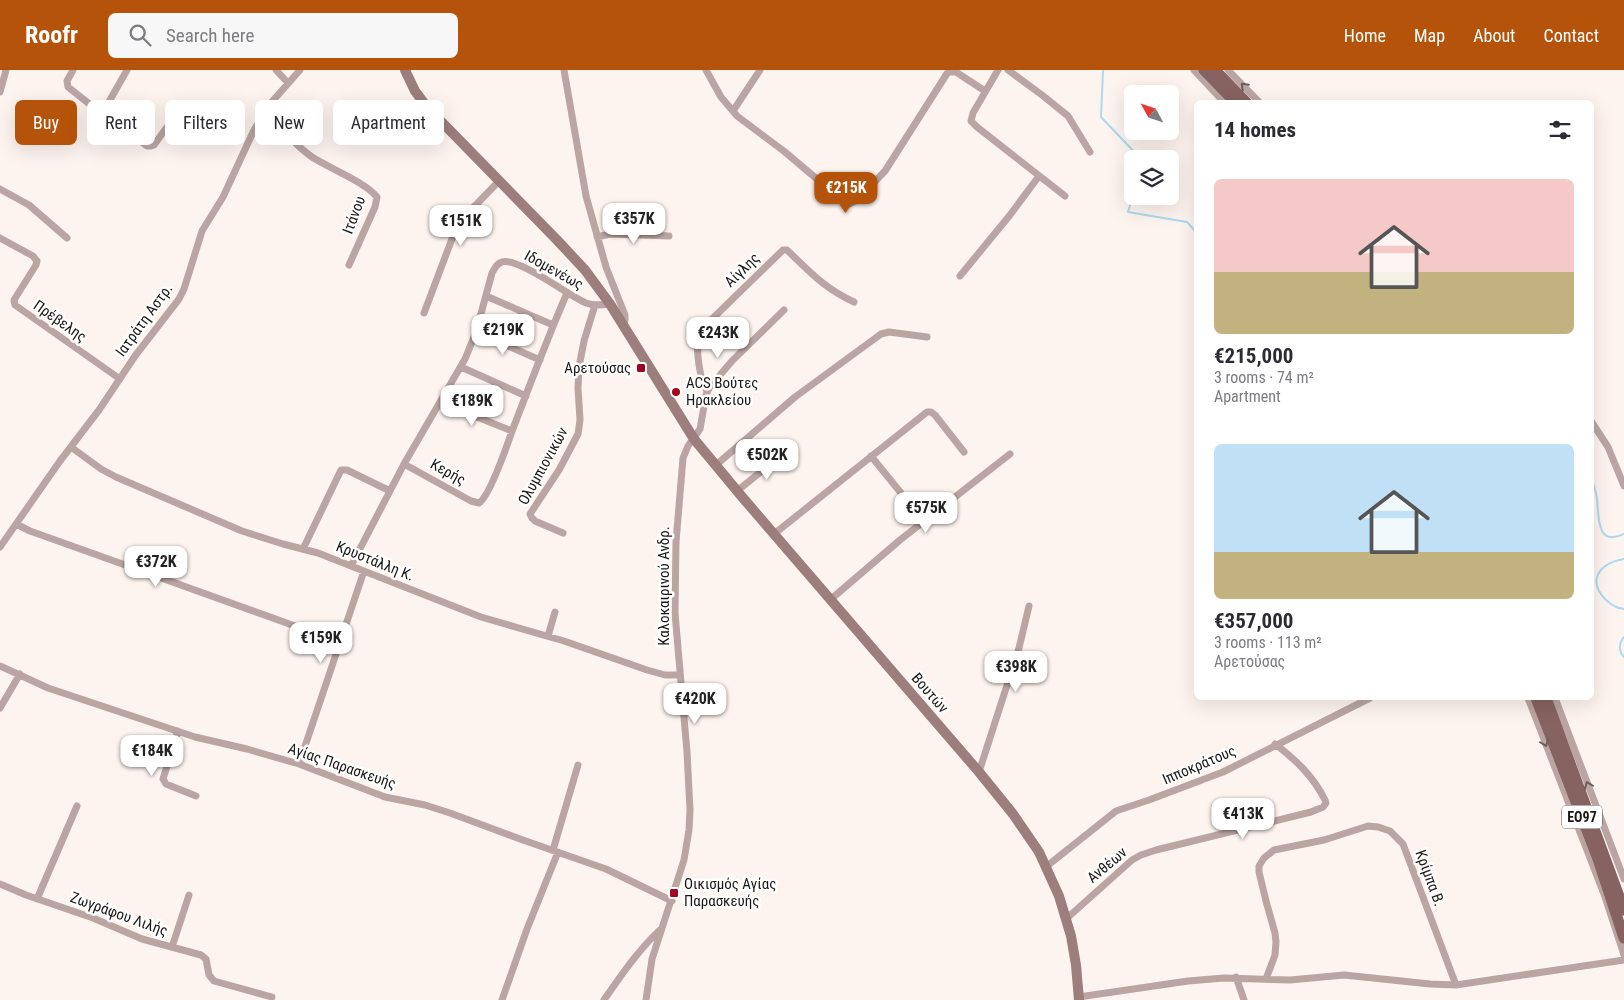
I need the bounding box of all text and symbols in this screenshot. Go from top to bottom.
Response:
search box [108,13,458,58]
text: Roofr [25,21,78,49]
icon: search [126,21,154,49]
text: Search here [166,24,254,47]
text: Home [1344,25,1386,46]
text: Map [1414,25,1445,46]
text: About [1473,25,1515,46]
text: Contact [1543,25,1599,46]
one-way arrow [1241,83,1250,92]
north arrow [1124,85,1179,140]
map controls [1124,85,1179,205]
chip: Buy [15,100,77,145]
chip: Rent [87,100,155,145]
chip: Filters [165,100,245,145]
chip: New [255,100,323,145]
chip: Apartment [333,100,444,145]
icon: filters [1546,116,1574,144]
text: 14 homes [1214,118,1296,142]
button: layers [1124,150,1179,205]
pin: €215K [811,172,881,214]
text: €215K [825,178,867,197]
street label: Ιτάνου [339,194,369,236]
pin: €357K [599,202,669,245]
pin: €151K [426,204,496,247]
text: €357K [613,209,655,228]
text: €151K [440,211,482,230]
icon: home [1349,212,1439,302]
street label: Ιδομενέως [521,246,587,294]
street label: Αίγλης [721,249,763,291]
street label: Ιατράτη Αστρ. [112,280,176,360]
street label: Πρέβελης [30,296,90,346]
pin: €219K [468,314,538,356]
pin: €243K [683,316,753,359]
text: €219K [482,320,524,339]
text: €243K [697,323,739,342]
text: €215,000 [1214,344,1293,368]
place label: Αρετούσας [564,359,631,377]
marker: Αρετούσας [635,362,647,374]
text: 3 rooms · 74 m² [1214,368,1314,387]
place label: ACS Βούτες Ηρακλείου [686,374,758,409]
pin: €189K [437,384,507,427]
marker: ACS Βούτες Ηρακλείου [670,386,682,398]
text: Apartment [1214,387,1281,406]
text: €189K [451,391,493,410]
street label: Ολυμπιονικών [514,424,572,508]
pin: €502K [732,438,802,481]
text: €502K [746,445,788,464]
street label: Κερής [427,455,469,489]
icon: home [1349,477,1439,567]
pin: €575K [891,492,961,534]
text: €575K [905,498,947,517]
street label: Καλοκαιρινού Ανδρ. [655,526,673,646]
street label: Κρυστάλλη Κ. [333,537,417,585]
pin: €372K [121,546,191,588]
text: €372K [135,552,177,571]
text: €357,000 [1214,609,1293,633]
pin: €159K [286,622,356,664]
text: €159K [300,628,342,647]
text: 3 rooms · 113 m² [1214,633,1322,652]
pin: €398K [981,650,1051,693]
text: Αρετούσας [1214,652,1285,671]
text: €398K [995,657,1037,676]
street label: Βουτών [908,669,953,717]
pin: €420K [660,682,730,725]
text: €420K [674,689,716,708]
pin: €184K [117,734,187,777]
one-way arrow [1539,738,1549,747]
street label: Αγίας Παρασκευής [286,739,398,793]
text: €184K [131,741,173,760]
street label: Ιπποκράτους [1160,742,1238,788]
one-way arrow [1584,781,1594,789]
pin: €413K [1208,798,1278,840]
text: €413K [1222,804,1264,823]
road number: ΕΟ97 [1562,806,1602,829]
street label: Ανθέων [1084,843,1131,887]
street label: Κρίμπα Β. [1412,847,1448,909]
place label: Οικισμός Αγίας Παρασκευής [684,875,776,910]
marker: Οικισμός Αγίας Παρασκευής [668,887,680,899]
street label: Ζωγράφου Λιλής [68,888,170,940]

